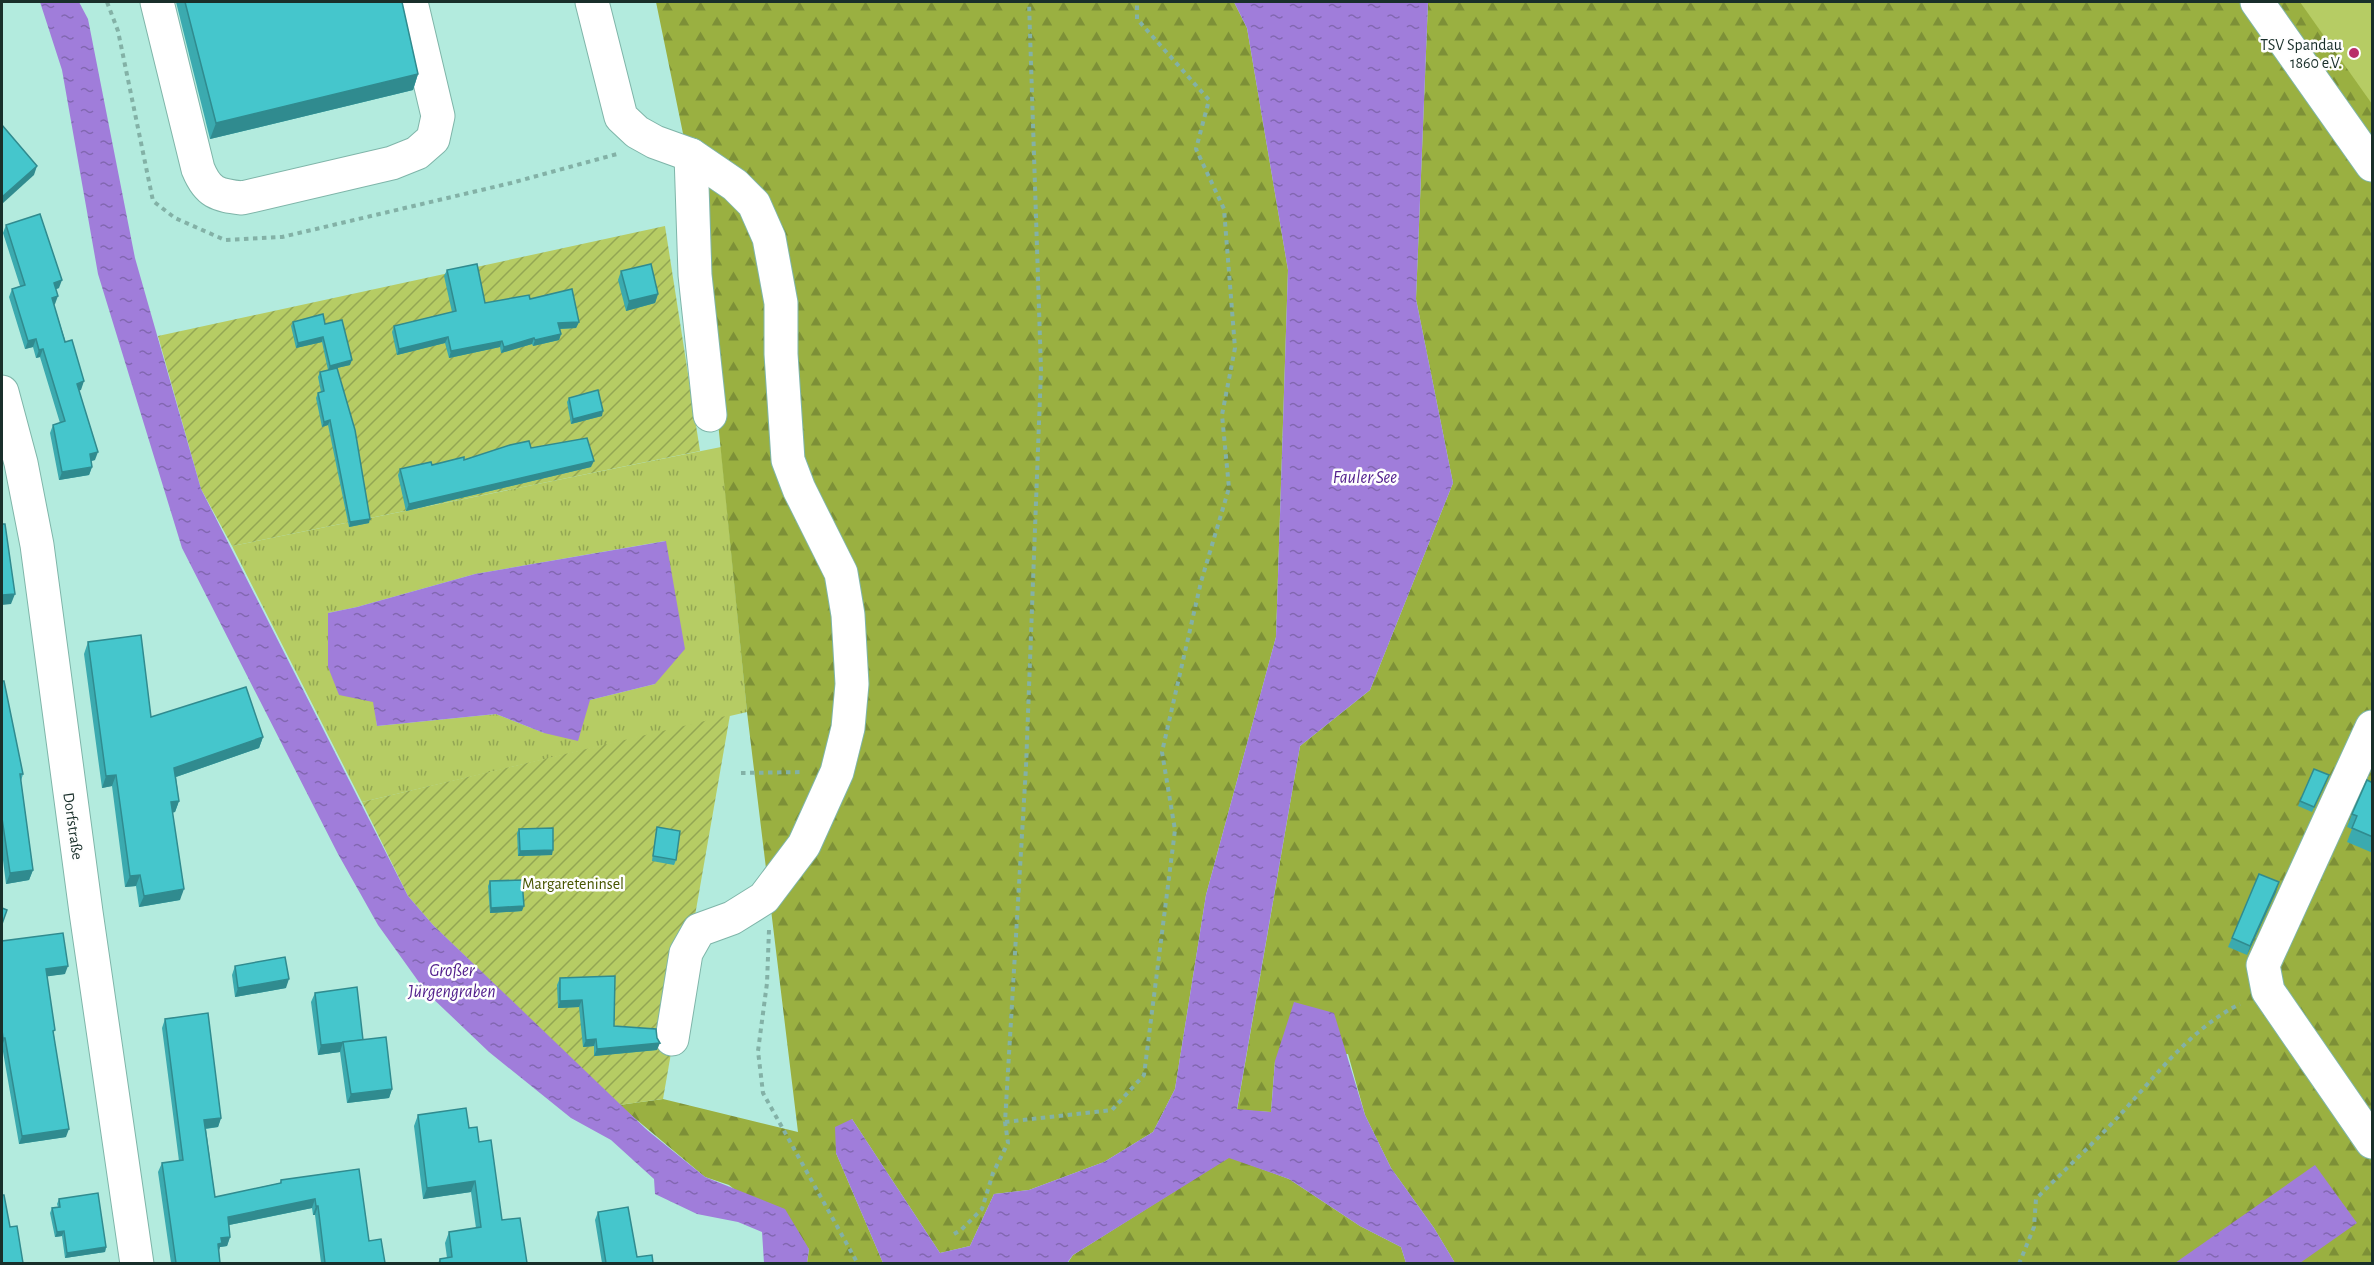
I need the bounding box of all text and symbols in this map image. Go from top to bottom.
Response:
place label: TSV Spandau 1860 e.V. [2260,37,2342,71]
marker: TSV Spandau 1860 e.V. [2347,46,2361,60]
water label: Fauler See [1333,469,1397,487]
street label: Dorfstraße [60,791,86,861]
park label: Margareteninsel [522,876,624,892]
water label: Großer Jürgengraben [407,962,496,1001]

